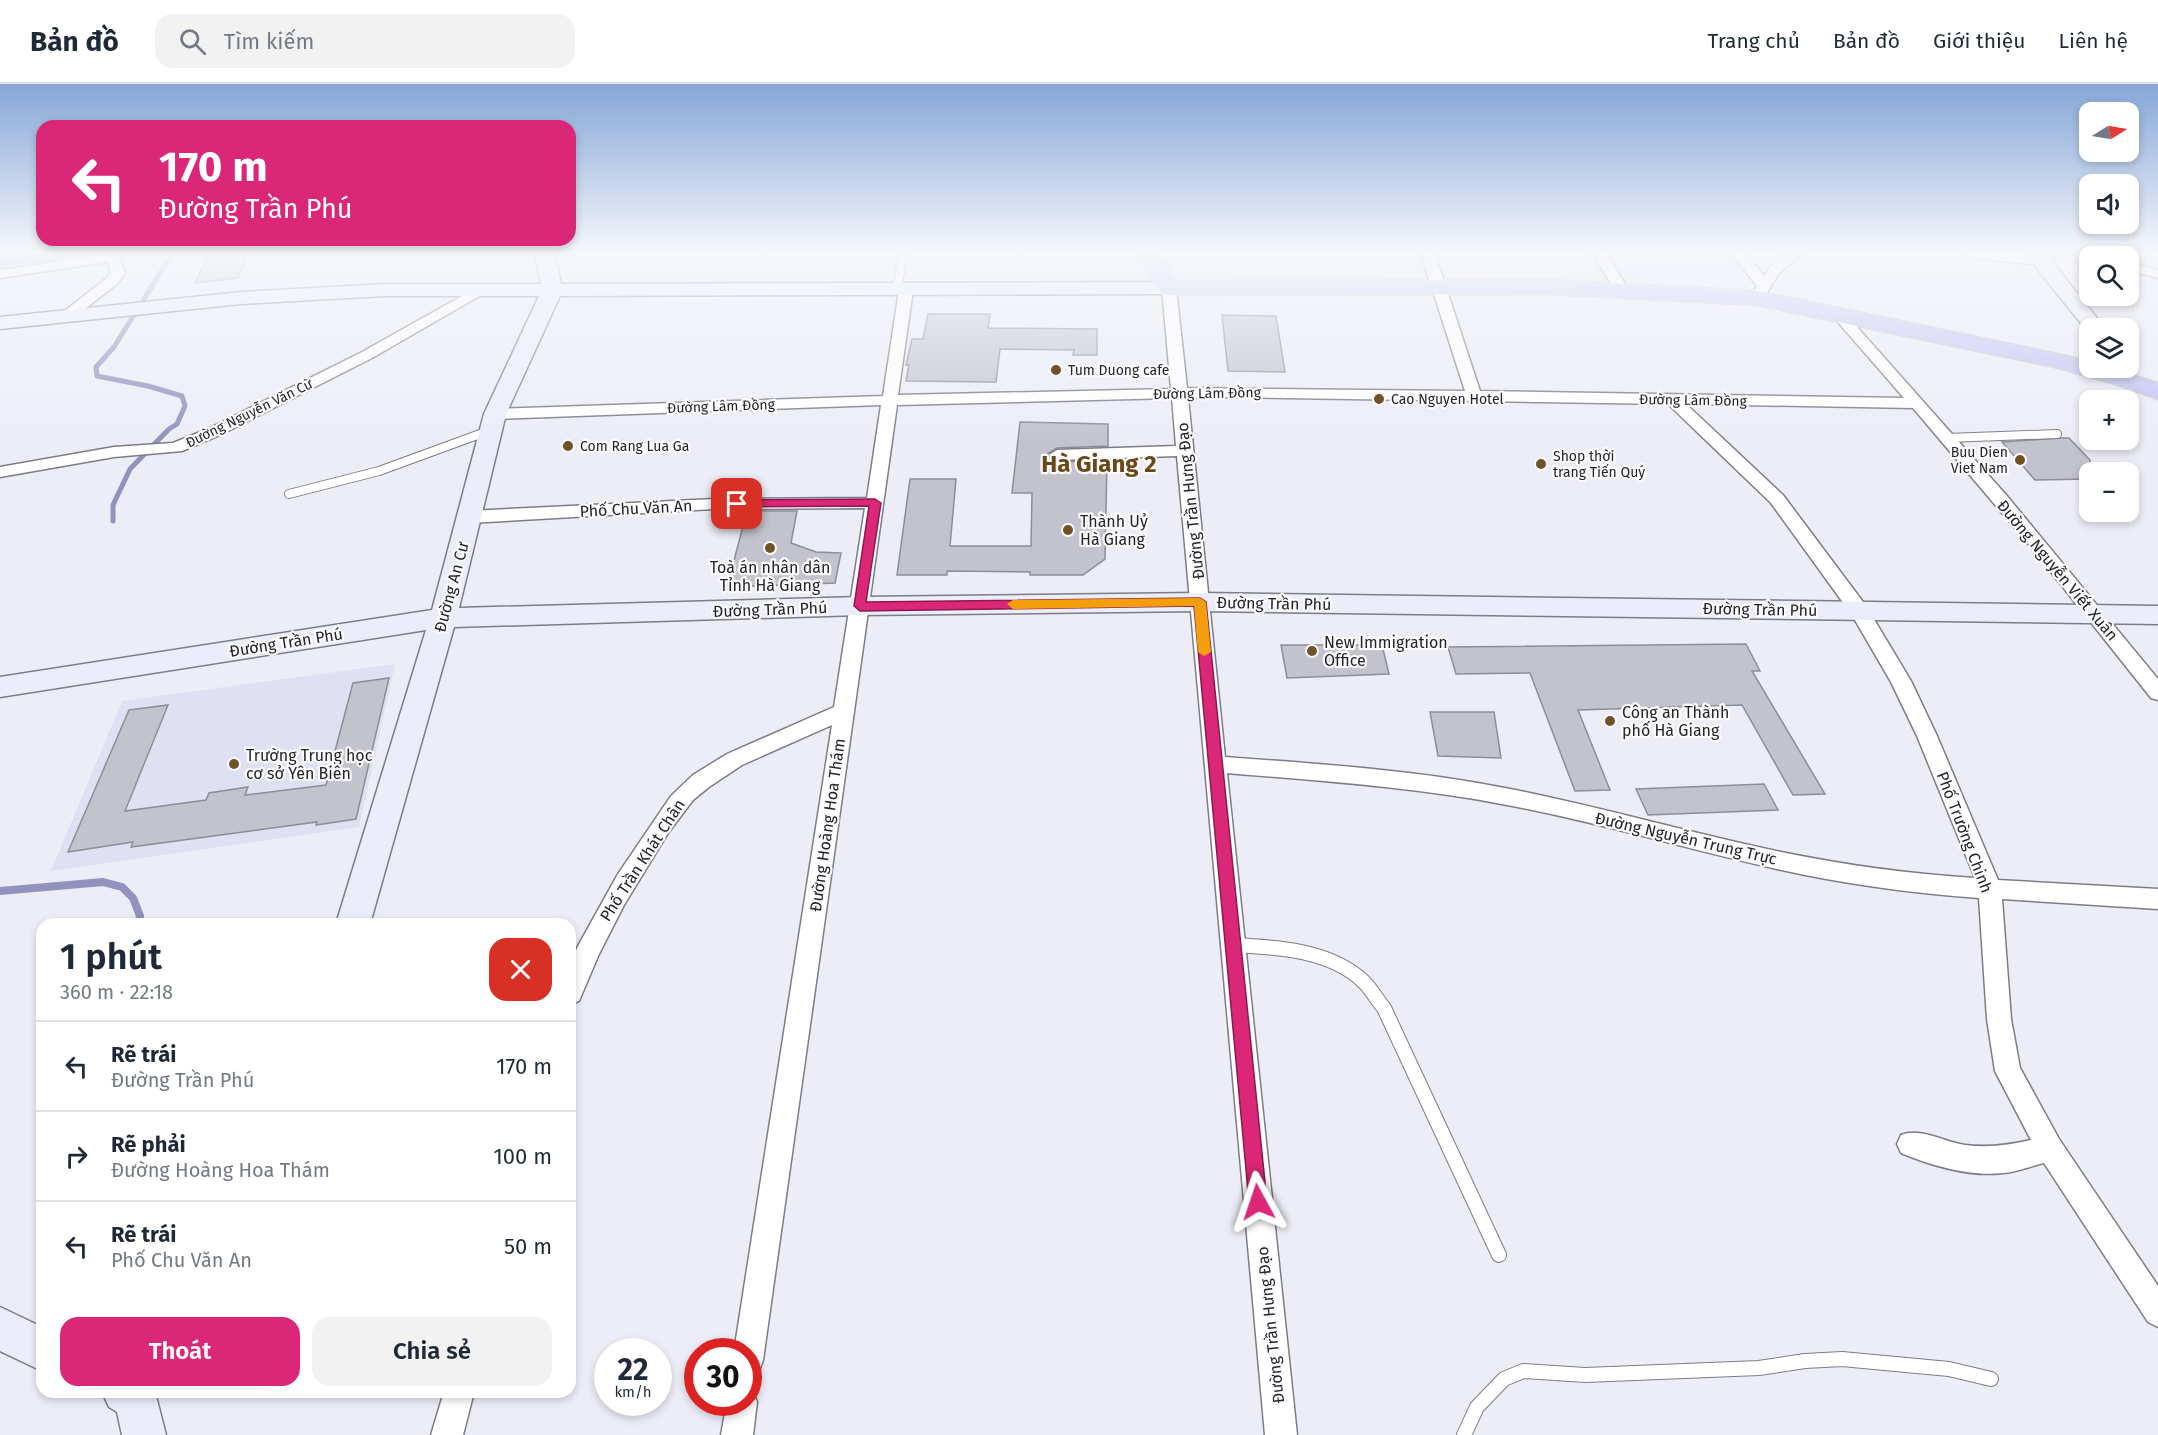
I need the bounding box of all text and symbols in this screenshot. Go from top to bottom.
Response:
search box [155,14,575,68]
text: Bản đồ [30,25,119,58]
icon: search [176,25,209,58]
text: Tìm kiếm [224,28,314,55]
text: Trang chủ [1708,28,1800,54]
text: Bản đồ [1833,28,1900,54]
text: Giới thiệu [1933,28,2026,54]
text: Liên hệ [2059,28,2128,54]
north arrow [2079,102,2139,162]
map controls [2079,102,2139,522]
text: 170 m [159,142,268,192]
icon: left [60,144,138,222]
button: sound [2079,174,2139,234]
text: Đường Trần Phú [159,193,352,225]
button: search [2079,246,2139,306]
button: layers [2079,318,2139,378]
place label: Tum Duong cafe [1068,362,1169,379]
marker: Tum Duong cafe [1049,363,1063,377]
street label: Đường Nguyễn Văn Cừ [183,375,316,452]
street label: Đường Lâm Đồng [1153,383,1262,403]
street label: Đường Lâm Đồng [1639,390,1748,410]
button: + [2079,390,2139,450]
place label: Cao Nguyen Hotel [1391,391,1504,408]
marker: Cao Nguyen Hotel [1372,392,1386,406]
street label: Đường Lâm Đồng [667,395,776,417]
street label: Đường Trần Hưng Đạo [1172,421,1208,581]
place label: Com Rang Lua Ga [580,438,689,455]
marker: Com Rang Lua Ga [561,439,575,453]
place label: Buu Dien Viet Nam [1951,444,2008,477]
place label: Shop thời trang Tiến Quý [1553,448,1645,481]
district label: Hà Giang 2 [1041,450,1157,478]
marker: Buu Dien Viet Nam [2013,453,2027,467]
marker: Shop thời trang Tiến Quý [1534,457,1548,471]
button: − [2079,462,2139,522]
pin [711,478,762,529]
icon: arrive [720,487,753,520]
street label: Phố Chu Văn An [579,495,693,521]
street label: Đường Nguyễn Viết Xuân [1993,495,2123,645]
place label: Thành Uỷ Hà Giang [1080,512,1148,549]
marker: Thành Uỷ Hà Giang [1061,523,1075,537]
street label: Đường An Cư [430,540,473,634]
marker: Toà án nhân dân Tỉnh Hà Giang [763,541,777,555]
place label: Toà án nhân dân Tỉnh Hà Giang [710,558,830,595]
street label: Đường Trần Phú [1217,592,1331,614]
street label: Đường Trần Phú [712,597,828,621]
street label: Đường Trần Phú [1703,598,1817,620]
street label: Đường Trần Phú [228,623,344,661]
place label: New Immigration Office [1324,633,1448,670]
marker: New Immigration Office [1305,644,1319,658]
place label: Công an Thành phố Hà Giang [1622,703,1729,740]
marker: Công an Thành phố Hà Giang [1603,714,1617,728]
street label: Đường Hoàng Hoa Thám [806,737,849,913]
place label: Trường Trung học cơ sở Yên Biên [246,746,373,783]
marker: Trường Trung học cơ sở Yên Biên [227,757,241,771]
street label: Phố Trường Chinh [1933,769,1997,895]
street label: Phố Trần Khát Chân [595,795,689,925]
street label: Đường Nguyễn Trung Trực [1593,808,1779,869]
text: 1 phút [60,935,162,979]
button: close [489,938,552,1001]
text: 360 m · 22:18 [60,980,173,1004]
text: Rẽ trái [111,1041,176,1068]
icon: left [60,1050,93,1083]
text: 170 m [496,1053,552,1080]
text: Đường Trần Phú [111,1068,254,1092]
text: Rẽ phải [111,1131,186,1158]
icon: right [60,1140,93,1173]
text: 100 m [493,1143,552,1170]
text: Đường Hoàng Hoa Thám [111,1158,330,1182]
position arrow [1226,1170,1290,1234]
text: Rẽ trái [111,1221,176,1248]
icon: left [60,1230,93,1263]
text: 50 m [504,1233,552,1260]
street label: Đường Trần Hưng Đạo [1252,1245,1288,1405]
text: Phố Chu Văn An [111,1248,252,1272]
button: Thoát [60,1317,300,1386]
button: Chia sẻ [312,1317,552,1386]
speed limit sign: 30 [684,1338,762,1416]
text: 22 [617,1352,649,1388]
text: km/h [614,1383,652,1401]

